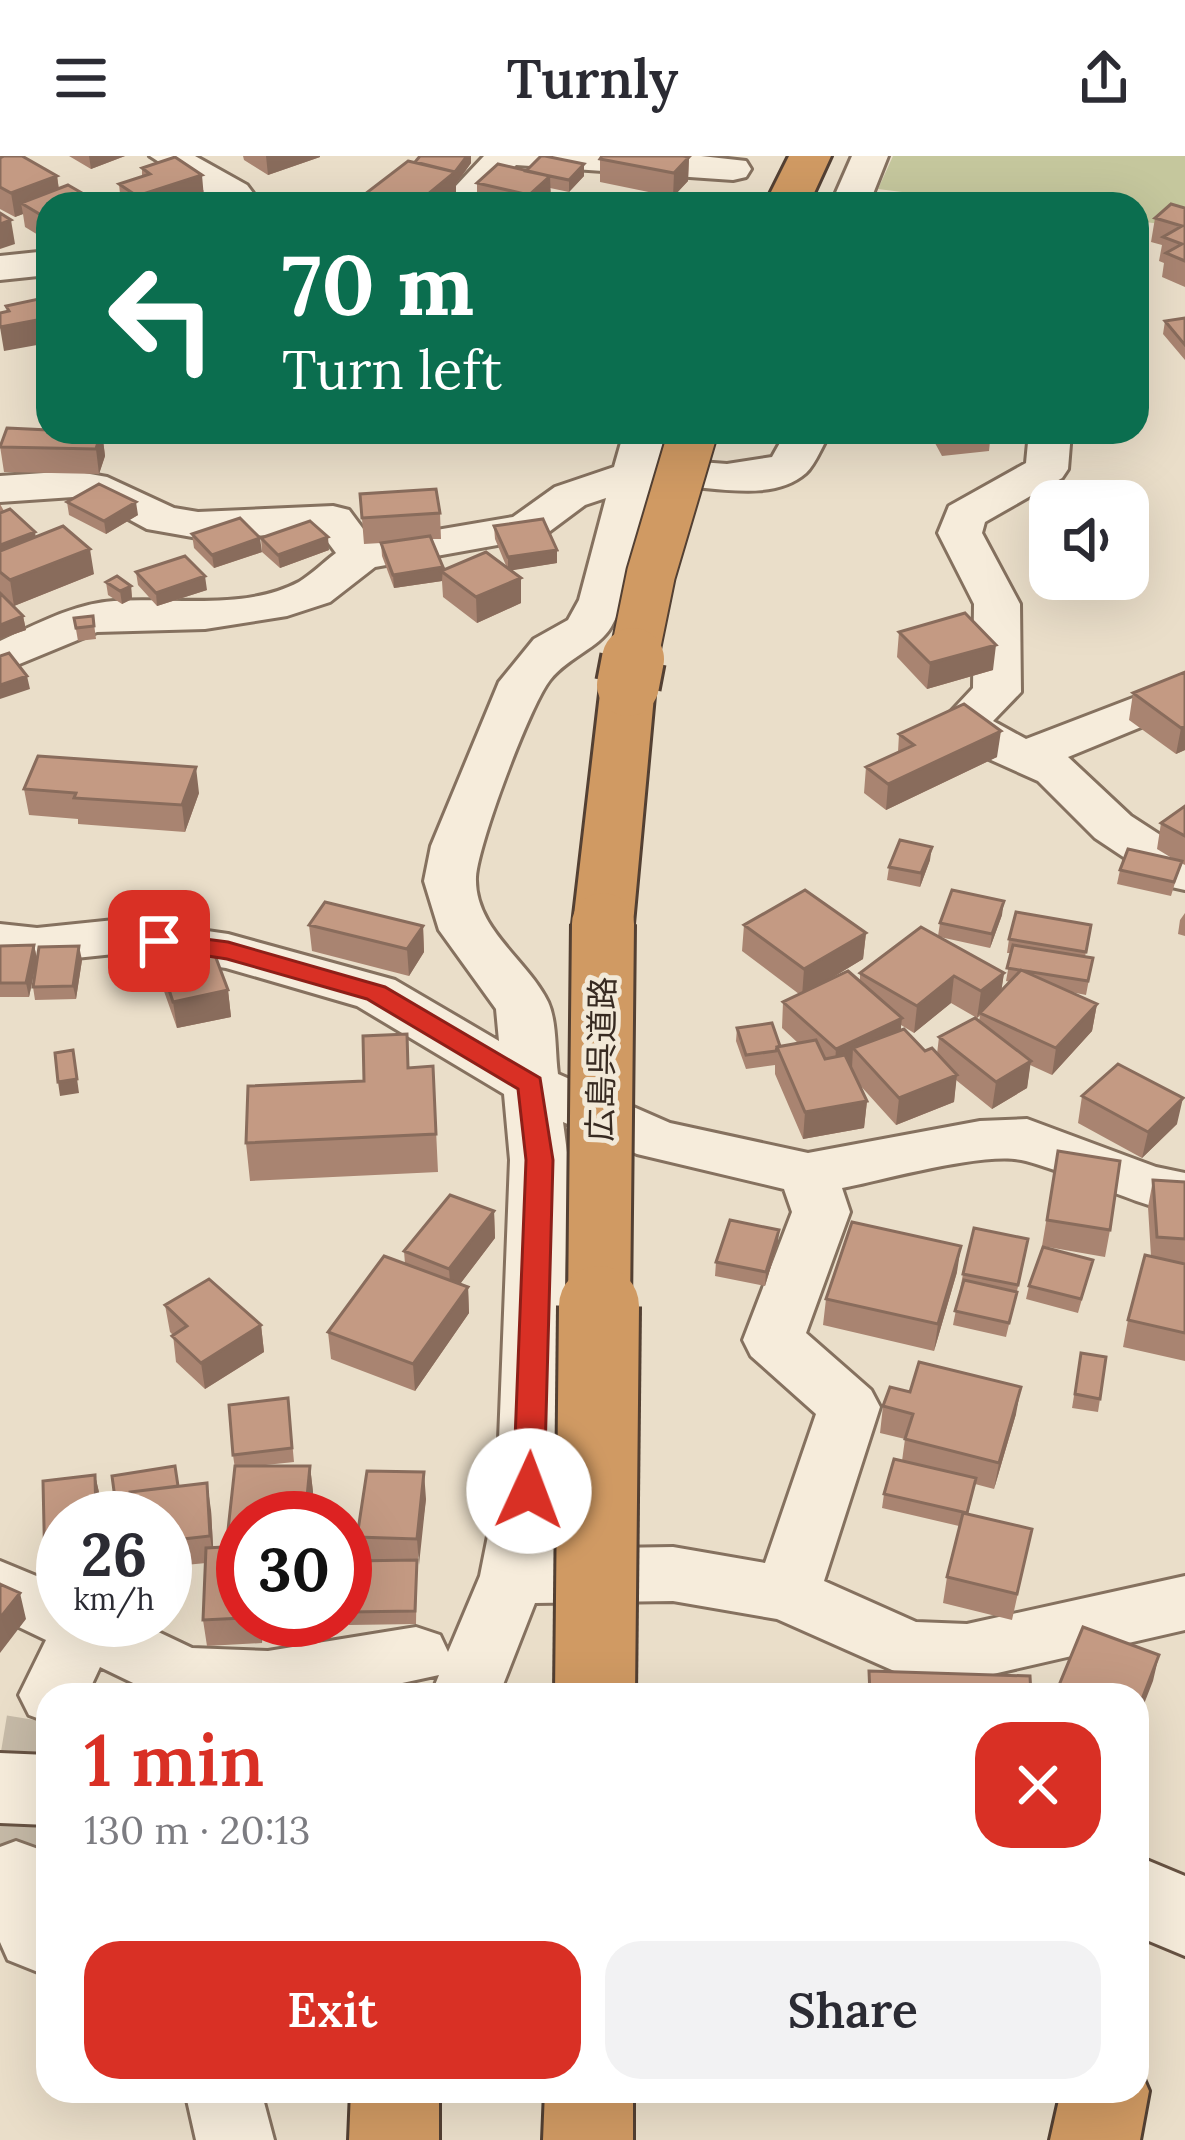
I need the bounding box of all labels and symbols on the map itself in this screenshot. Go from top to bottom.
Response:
pin [108,890,210,992]
street label: 広島呉道路 [579,976,623,1142]
position arrow [466,1428,592,1554]
speed limit sign: 30 [216,1491,372,1647]

